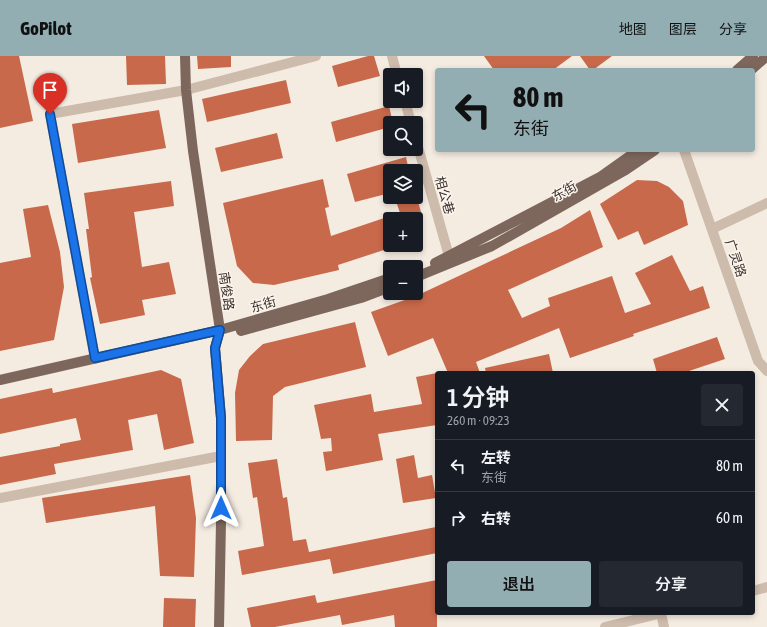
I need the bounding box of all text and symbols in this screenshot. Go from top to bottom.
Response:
text: GoPilot [20,17,72,39]
text: 地图 [619,21,647,37]
text: 图层 [669,21,697,37]
text: 分享 [719,21,747,37]
map controls [383,68,423,300]
button: sound [383,68,423,108]
pin [33,73,67,114]
icon: arrive [39,79,61,101]
text: 80 m [513,81,563,113]
icon: left [447,84,499,136]
button: search [383,116,423,156]
text: 东街 [513,118,549,139]
button: layers [383,164,423,204]
street label: 相公巷 [432,174,457,216]
street label: 东街 [549,178,579,204]
button: + [383,212,423,252]
street label: 广灵路 [722,237,749,279]
button: − [383,260,423,300]
street label: 南俊路 [216,271,237,311]
street label: 东街 [249,294,278,315]
text: 1 分钟 [447,384,510,411]
button: close [701,384,743,426]
text: 260 m · 09:23 [447,413,510,428]
text: 左转 [481,449,511,466]
icon: left [447,455,469,477]
text: 80 m [716,457,743,474]
text: 东街 [481,470,507,485]
position arrow [200,487,242,529]
icon: right [447,507,469,529]
text: 60 m [716,509,743,526]
text: 右转 [481,510,511,527]
button: 退出 [447,561,591,607]
button: 分享 [599,561,743,607]

